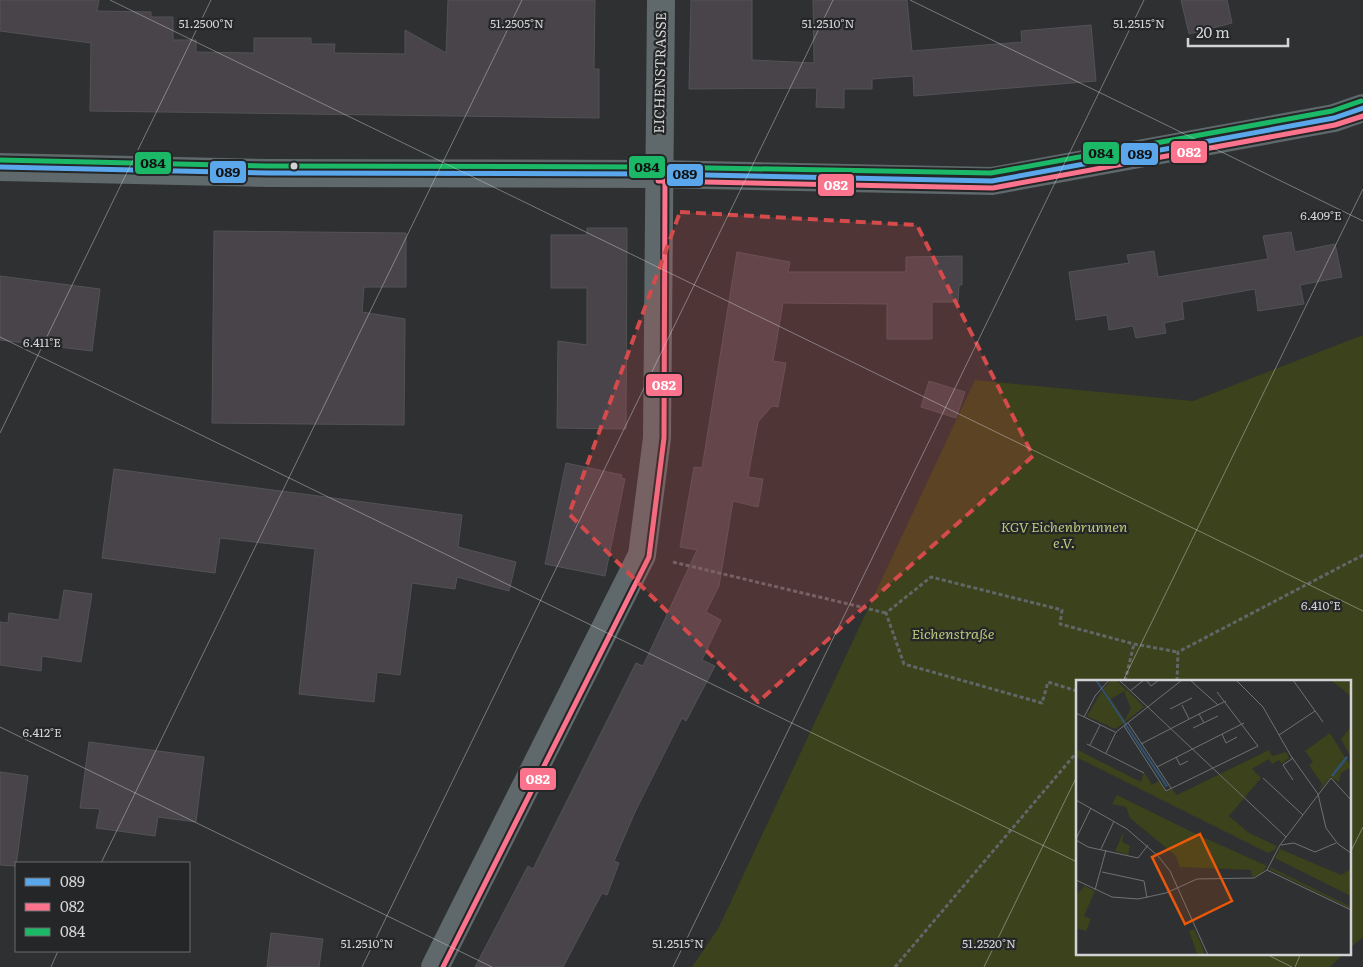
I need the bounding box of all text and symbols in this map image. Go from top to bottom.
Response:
street label: EICHENSTRASSE [648,12,670,134]
text: 51.2500°N [179,14,234,32]
text: 51.2505°N [490,14,544,32]
text: 51.2510°N [802,14,854,32]
text: 51.2515°N [1113,14,1165,32]
scale bar [1188,15,1288,47]
text: 20 m [1196,20,1230,43]
line badge: 082 [1170,140,1208,164]
line badge: 084 [1082,141,1120,165]
text: 082 [1177,141,1202,161]
text: 084 [1088,142,1114,162]
line badge: 089 [1120,142,1159,166]
text: 089 [1128,143,1152,163]
line badge: 084 [134,151,172,175]
text: 084 [140,152,166,172]
line badge: 084 [628,155,666,179]
text: 084 [634,156,660,176]
line badge: 089 [209,160,247,184]
text: 089 [216,161,240,181]
unlabelled marker [289,161,299,171]
line badge: 089 [666,163,704,187]
text: 089 [673,163,697,183]
line badge: 082 [817,173,855,197]
text: 082 [824,174,849,194]
text: 6.409°E [1300,206,1342,224]
text: 6.411°E [23,333,61,351]
line badge: 082 [645,373,683,397]
text: 082 [652,374,677,394]
park label: KGV Eichenbrunnen e.V. [1001,516,1128,552]
text: 6.410°E [1301,596,1341,614]
park label: Eichenstraße [911,623,995,643]
inset map [1076,680,1350,954]
text: 6.412°E [22,723,62,741]
line badge: 082 [519,767,557,791]
text: 082 [526,768,551,788]
legend [15,862,190,952]
text: 089 [60,869,85,892]
text: 082 [60,894,85,917]
text: 084 [60,919,85,942]
text: 51.2510°N [341,934,393,952]
text: 51.2515°N [652,934,704,952]
text: 51.2520°N [962,934,1016,952]

